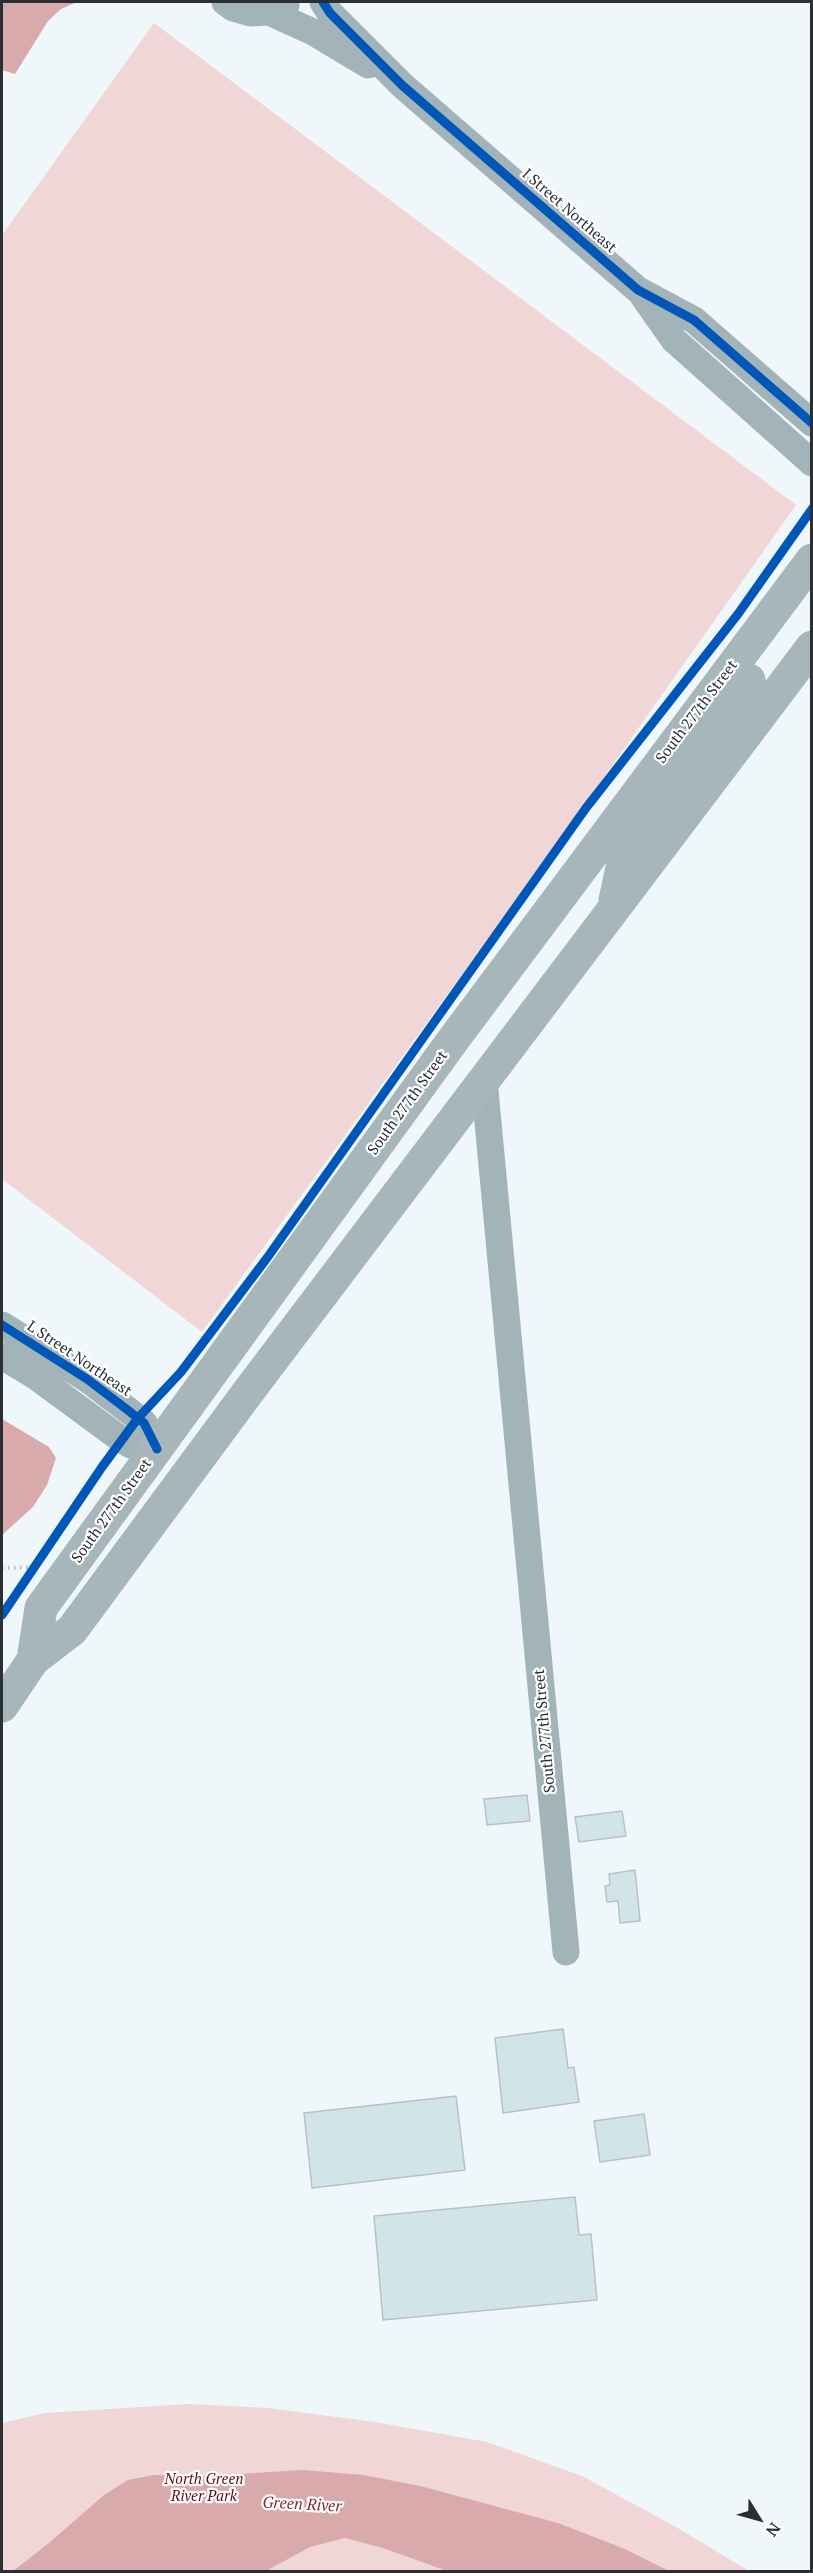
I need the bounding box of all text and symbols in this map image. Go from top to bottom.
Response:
street label: I Street Northeast [518,165,620,257]
street label: South 277th Street [652,657,742,767]
street label: South 277th Street [364,1047,452,1159]
street label: L Street Northeast [23,1317,135,1401]
street label: South 277th Street [68,1455,156,1567]
street label: South 277th Street [531,1668,559,1794]
park label: North Green River Park [165,2471,243,2506]
north arrow [729,2489,789,2549]
water label: Green River [262,2493,342,2517]
text: N [761,2518,786,2541]

